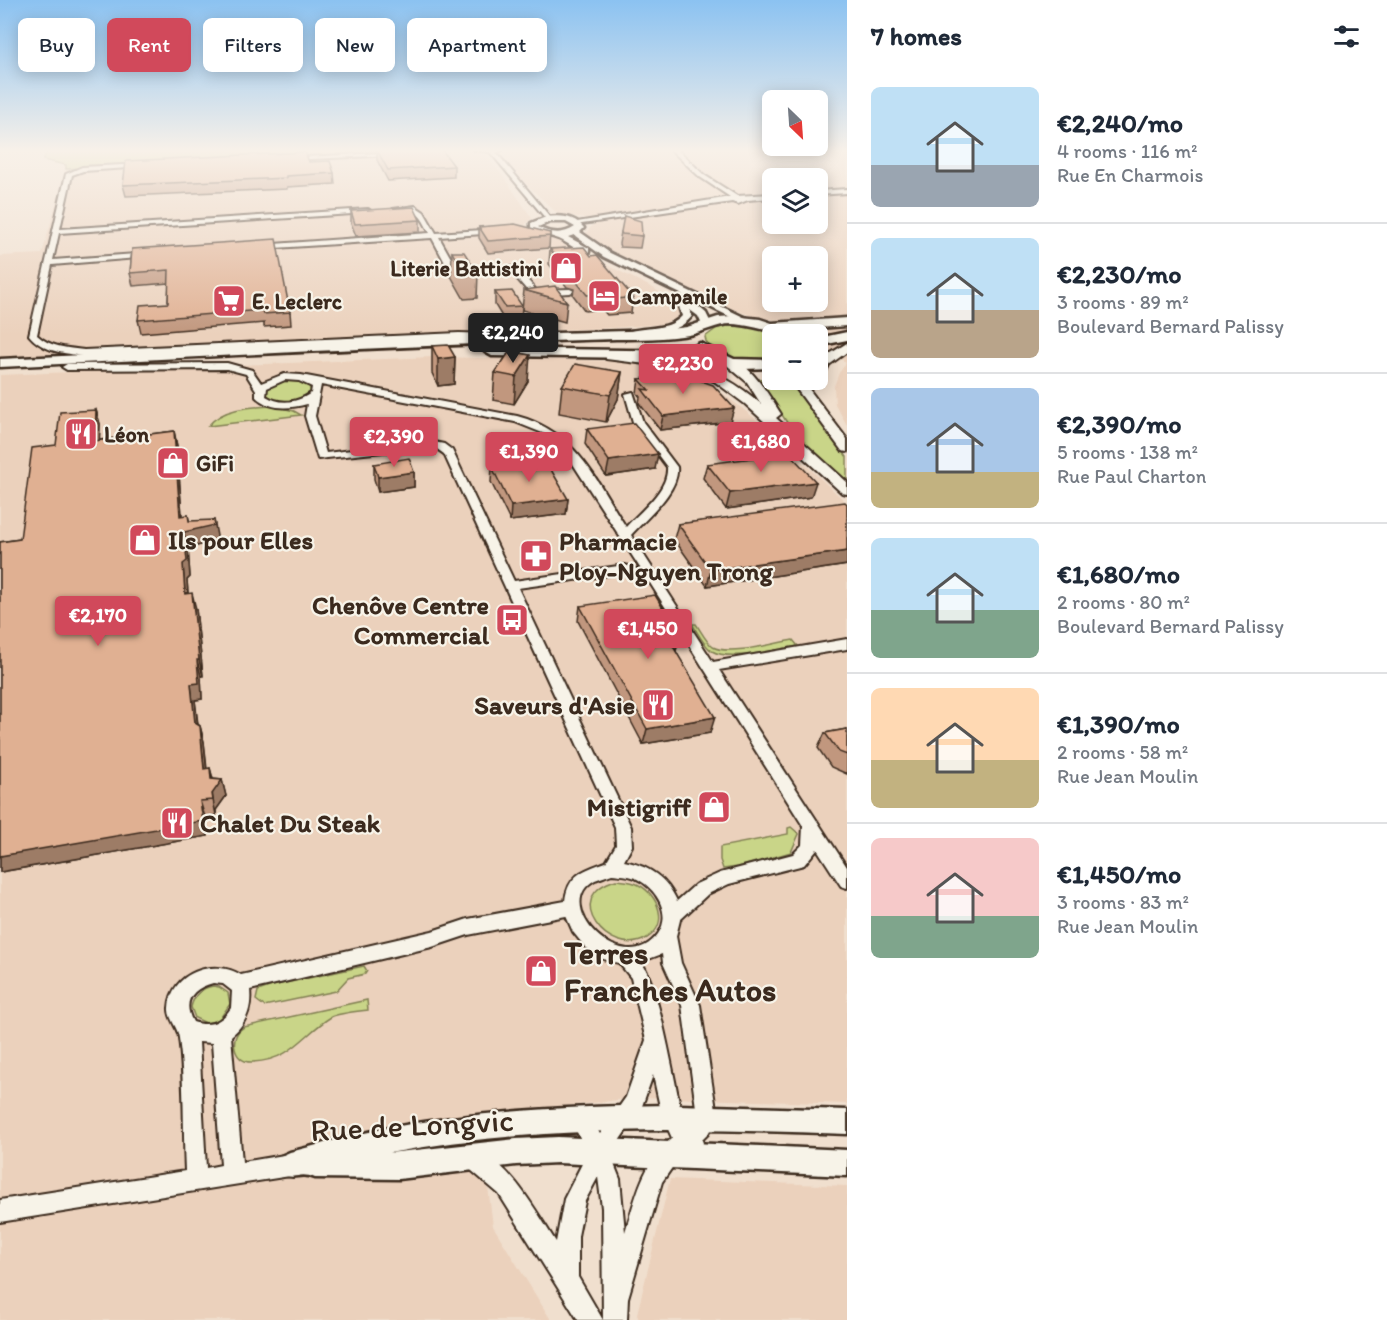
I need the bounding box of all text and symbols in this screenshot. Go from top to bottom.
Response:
chip: Buy [18,18,95,72]
chip: Rent [107,18,191,72]
chip: Filters [203,18,303,72]
chip: New [315,18,395,72]
chip: Apartment [407,18,547,72]
text: 7 homes [871,20,962,52]
icon: filters [1330,20,1363,53]
north arrow [762,90,828,156]
map controls [762,90,828,390]
text: €2,240/mo [1057,107,1183,139]
icon: home [919,111,991,183]
text: 4 rooms · 116 m² [1057,139,1197,163]
text: Rue En Charmois [1057,163,1203,187]
button: layers [762,168,828,234]
button: + [762,246,828,312]
shop icon: Literie Battistini [548,250,584,286]
place label: Literie Battistini [390,255,543,282]
text: €2,230/mo [1057,258,1182,290]
icon: home [919,262,991,334]
hotel icon: Campanile [586,278,622,314]
supermarket icon: E. Leclerc [211,283,247,319]
place label: Campanile [627,283,728,310]
place label: E. Leclerc [252,288,343,315]
text: 3 rooms · 89 m² [1057,290,1189,314]
pin: €2,240 [464,313,562,364]
text: Boulevard Bernard Palissy [1057,314,1284,338]
text: €2,240 [482,320,544,344]
button: − [762,324,828,390]
pin: €2,230 [634,344,732,395]
text: €2,230 [653,351,713,375]
text: €2,390/mo [1057,408,1181,440]
icon: home [919,412,991,484]
restaurant icon: Léon [63,416,99,452]
pin: €2,390 [345,417,443,468]
place label: Léon [104,421,150,448]
pin: €1,680 [712,422,810,473]
text: €2,390 [364,424,424,448]
text: €1,680 [731,429,791,453]
pin: €1,390 [480,432,578,483]
text: €1,390 [499,439,559,463]
text: 5 rooms · 138 m² [1057,440,1198,464]
shop icon: GiFi [155,445,191,481]
place label: GiFi [196,450,234,477]
text: Rue Paul Charton [1057,464,1206,488]
shop icon: Ils pour Elles [127,522,163,558]
place label: Ils pour Elles [168,524,313,556]
place label: Pharmacie Ploy-Nguyen Trong [559,525,774,587]
pharmacy icon: Pharmacie Ploy-Nguyen Trong [518,538,554,574]
text: €1,680/mo [1057,558,1180,590]
icon: home [919,562,991,634]
place label: Chenôve Centre Commercial [312,589,490,651]
text: 2 rooms · 80 m² [1057,590,1190,614]
pin: €2,170 [49,596,147,647]
bus stop icon: Chenôve Centre Commercial [494,602,530,638]
text: €2,170 [69,603,127,627]
pin: €1,450 [599,609,697,660]
text: Boulevard Bernard Palissy [1057,614,1284,638]
text: €1,450 [618,616,678,640]
restaurant icon: Saveurs d'Asie [640,687,676,723]
place label: Saveurs d'Asie [474,689,635,721]
text: €1,390/mo [1057,708,1180,740]
icon: home [919,712,991,784]
text: 2 rooms · 58 m² [1057,740,1188,764]
text: Rue Jean Moulin [1057,764,1198,788]
shop icon: Mistigriff [696,789,732,825]
place label: Mistigriff [587,791,692,823]
restaurant icon: Chalet Du Steak [159,805,195,841]
place label: Chalet Du Steak [200,807,381,839]
text: €1,450/mo [1057,858,1181,890]
icon: home [919,862,991,934]
text: 3 rooms · 83 m² [1057,890,1189,914]
text: Rue Jean Moulin [1057,914,1198,938]
place label: Terres Franches Autos [563,934,776,1009]
shop icon: Terres Franches Autos [523,953,559,989]
street label: Rue de Longvic [309,1101,515,1149]

